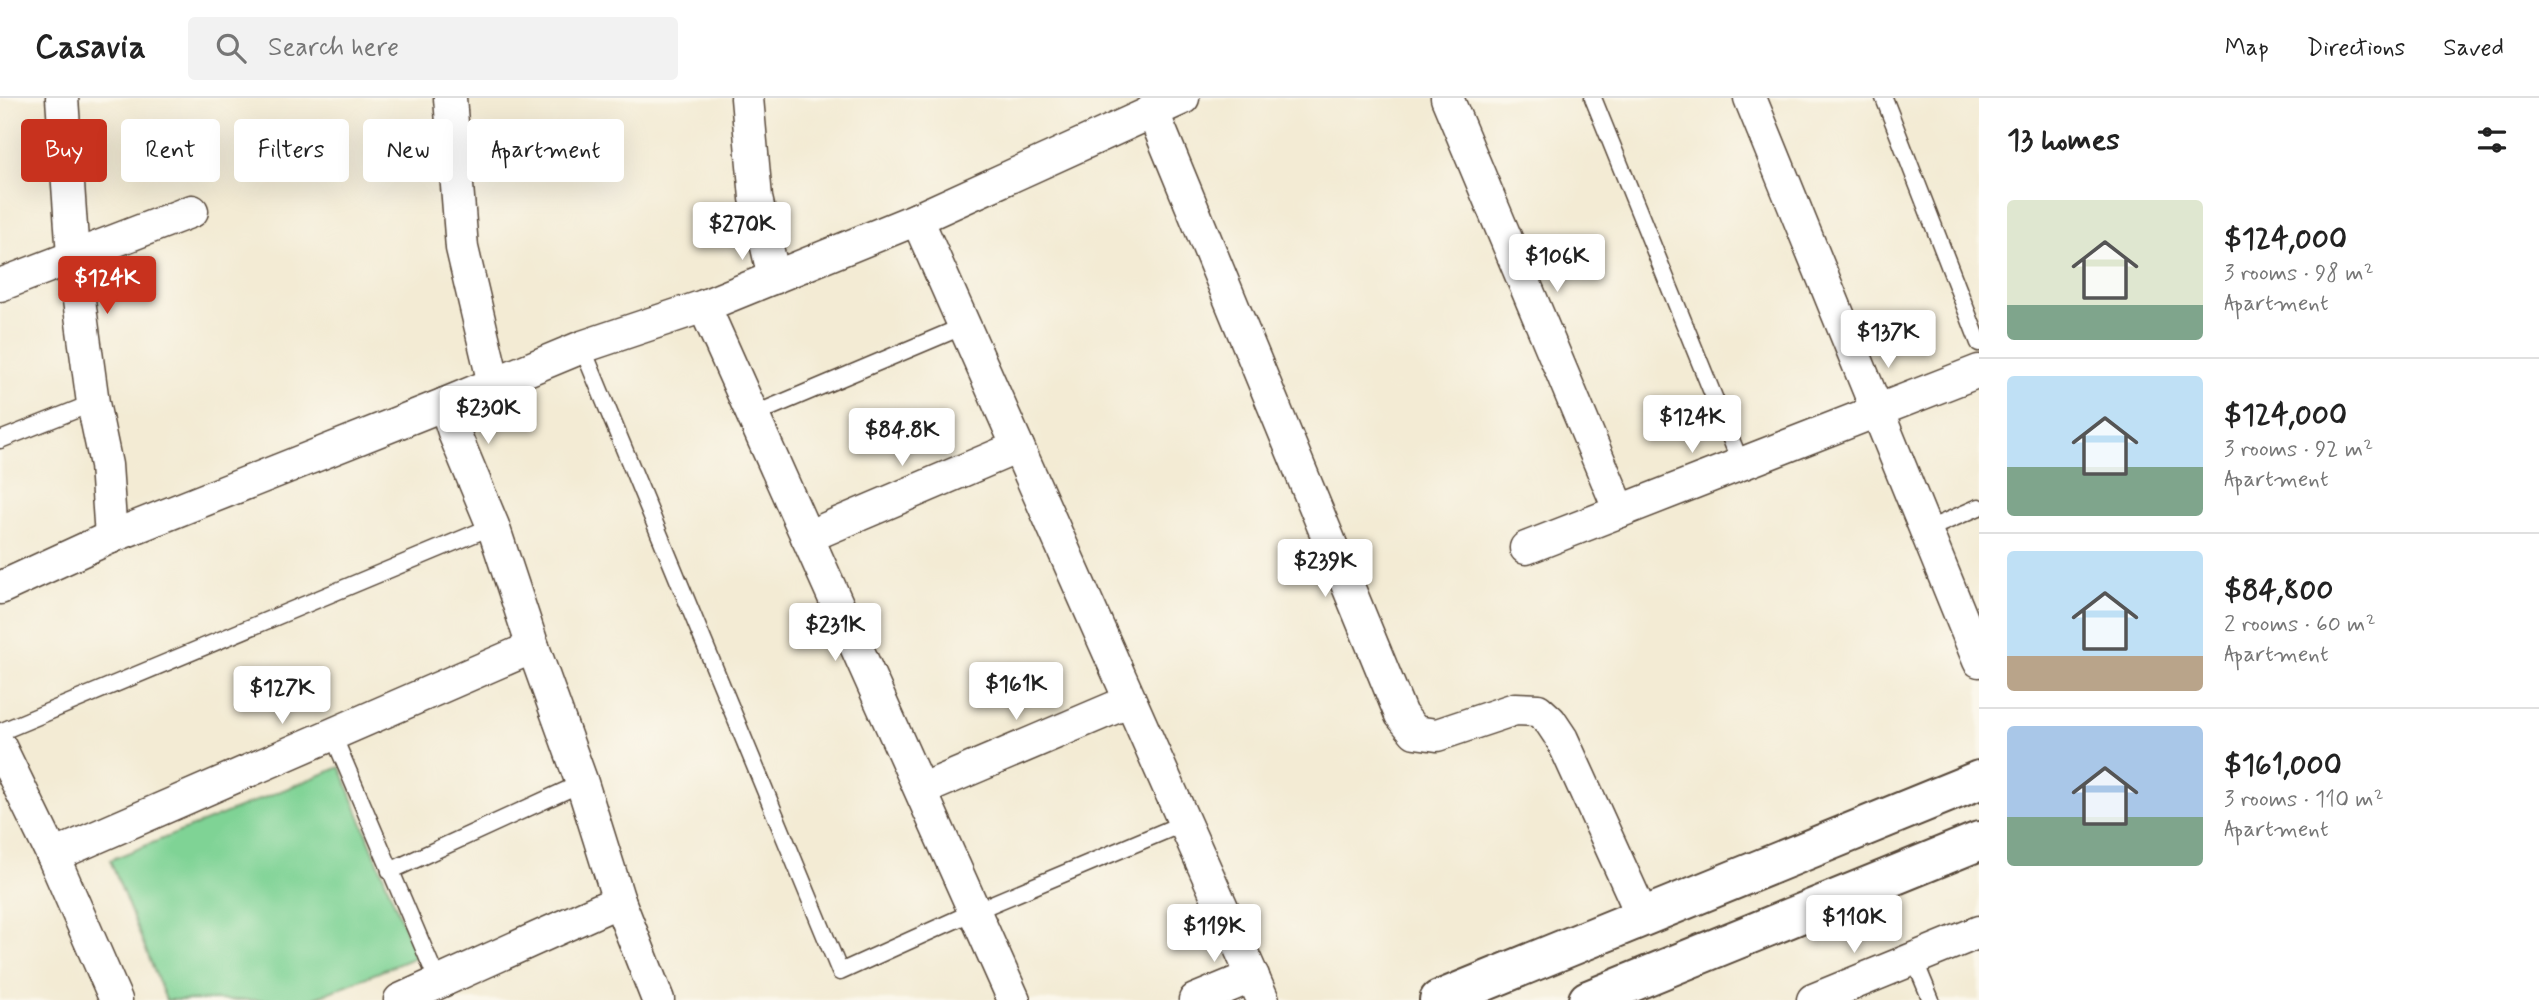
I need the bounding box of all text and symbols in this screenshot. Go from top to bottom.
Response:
search box [188,17,678,80]
text: Casavia [35,26,146,70]
icon: search [212,29,250,67]
text: Search here [268,31,399,65]
text: Map [2225,33,2269,64]
text: Directions [2307,33,2405,64]
text: Saved [2443,33,2504,64]
chip: Buy [21,119,107,182]
chip: Rent [121,119,220,182]
chip: Filters [234,119,349,182]
chip: New [363,119,453,182]
chip: Apartment [467,119,624,182]
text: 13 homes [2007,121,2120,160]
icon: filters [2473,121,2511,159]
pin: $270K [693,202,791,262]
text: $270K [709,210,775,240]
text: $124,000 [2224,220,2347,259]
icon: home [2063,228,2147,312]
pin: $106K [1508,234,1606,294]
text: $106K [1525,242,1589,272]
pin: $124K [58,256,156,316]
text: 3 rooms · 98 m² [2224,259,2374,289]
text: $124K [74,264,140,294]
text: Apartment [2224,289,2329,319]
pin: $137K [1839,310,1937,370]
text: $137K [1857,318,1919,348]
pin: $230K [439,386,537,446]
text: $230K [456,394,520,424]
pin: $124K [1643,396,1741,455]
text: $124,000 [2224,396,2347,435]
text: $124K [1659,403,1725,433]
icon: home [2063,404,2147,488]
pin: $84.8K [845,408,959,468]
text: $84.8K [865,416,939,446]
text: 3 rooms · 92 m² [2224,435,2373,465]
text: Apartment [2224,465,2329,495]
pin: $239K [1276,540,1374,599]
text: $239K [1294,547,1356,577]
text: $84,800 [2224,571,2333,610]
icon: home [2063,579,2147,663]
pin: $231K [786,603,884,663]
text: 2 rooms · 60 m² [2224,610,2376,640]
text: $231K [805,611,865,641]
text: Apartment [2224,640,2329,670]
pin: $161K [967,662,1065,722]
pin: $127K [233,666,331,726]
text: $161K [985,670,1047,700]
text: $127K [249,674,315,704]
text: $161,000 [2224,746,2342,785]
icon: home [2063,754,2147,838]
text: 3 rooms · 110 m² [2224,785,2384,815]
text: Apartment [2224,815,2329,845]
pin: $110K [1805,896,1903,955]
text: $110K [1822,903,1886,933]
pin: $119K [1165,904,1263,964]
text: $119K [1183,912,1245,942]

